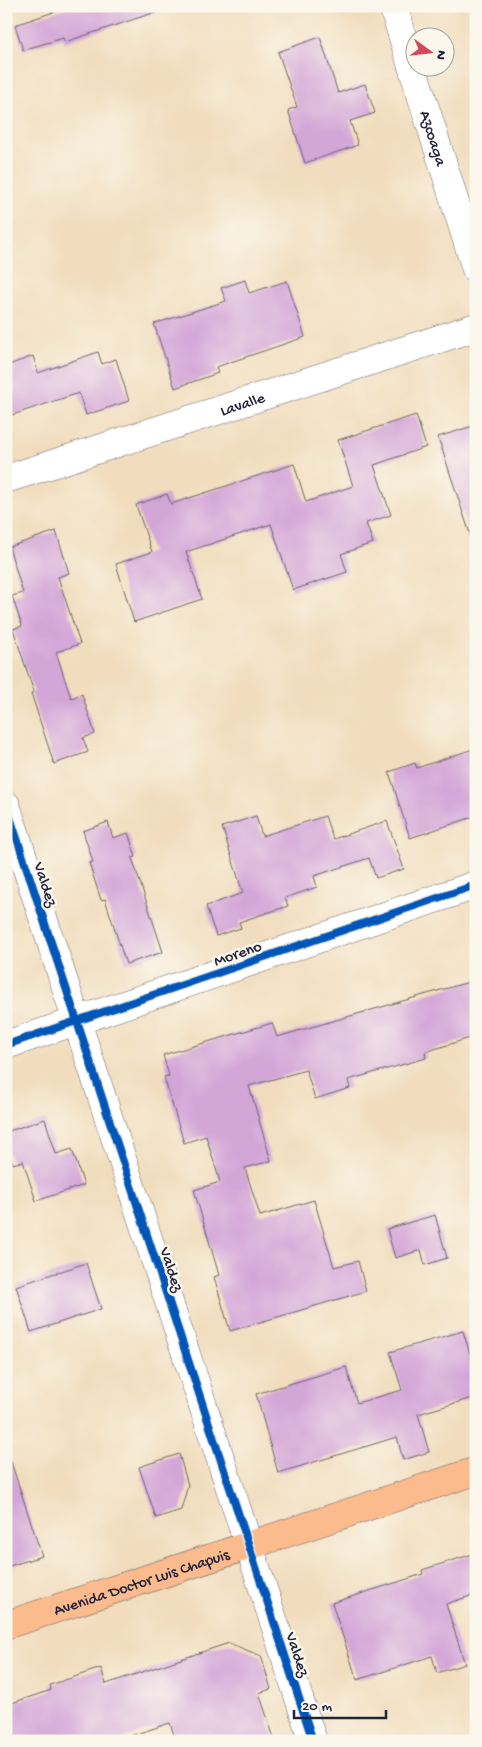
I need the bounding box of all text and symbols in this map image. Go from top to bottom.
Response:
north arrow [404,28,454,78]
text: N [431,48,450,61]
street label: Azcoaga [414,109,449,170]
street label: Lavalle [218,390,269,422]
street label: Valdez [27,859,60,911]
street label: Moreno [212,938,265,972]
street label: Valdez [153,1244,186,1296]
street label: Avenida Doctor Luis Chapuis [52,1546,233,1622]
street label: Valdez [279,1629,312,1681]
scale bar [294,1687,387,1719]
text: 20 m [302,1698,332,1716]

